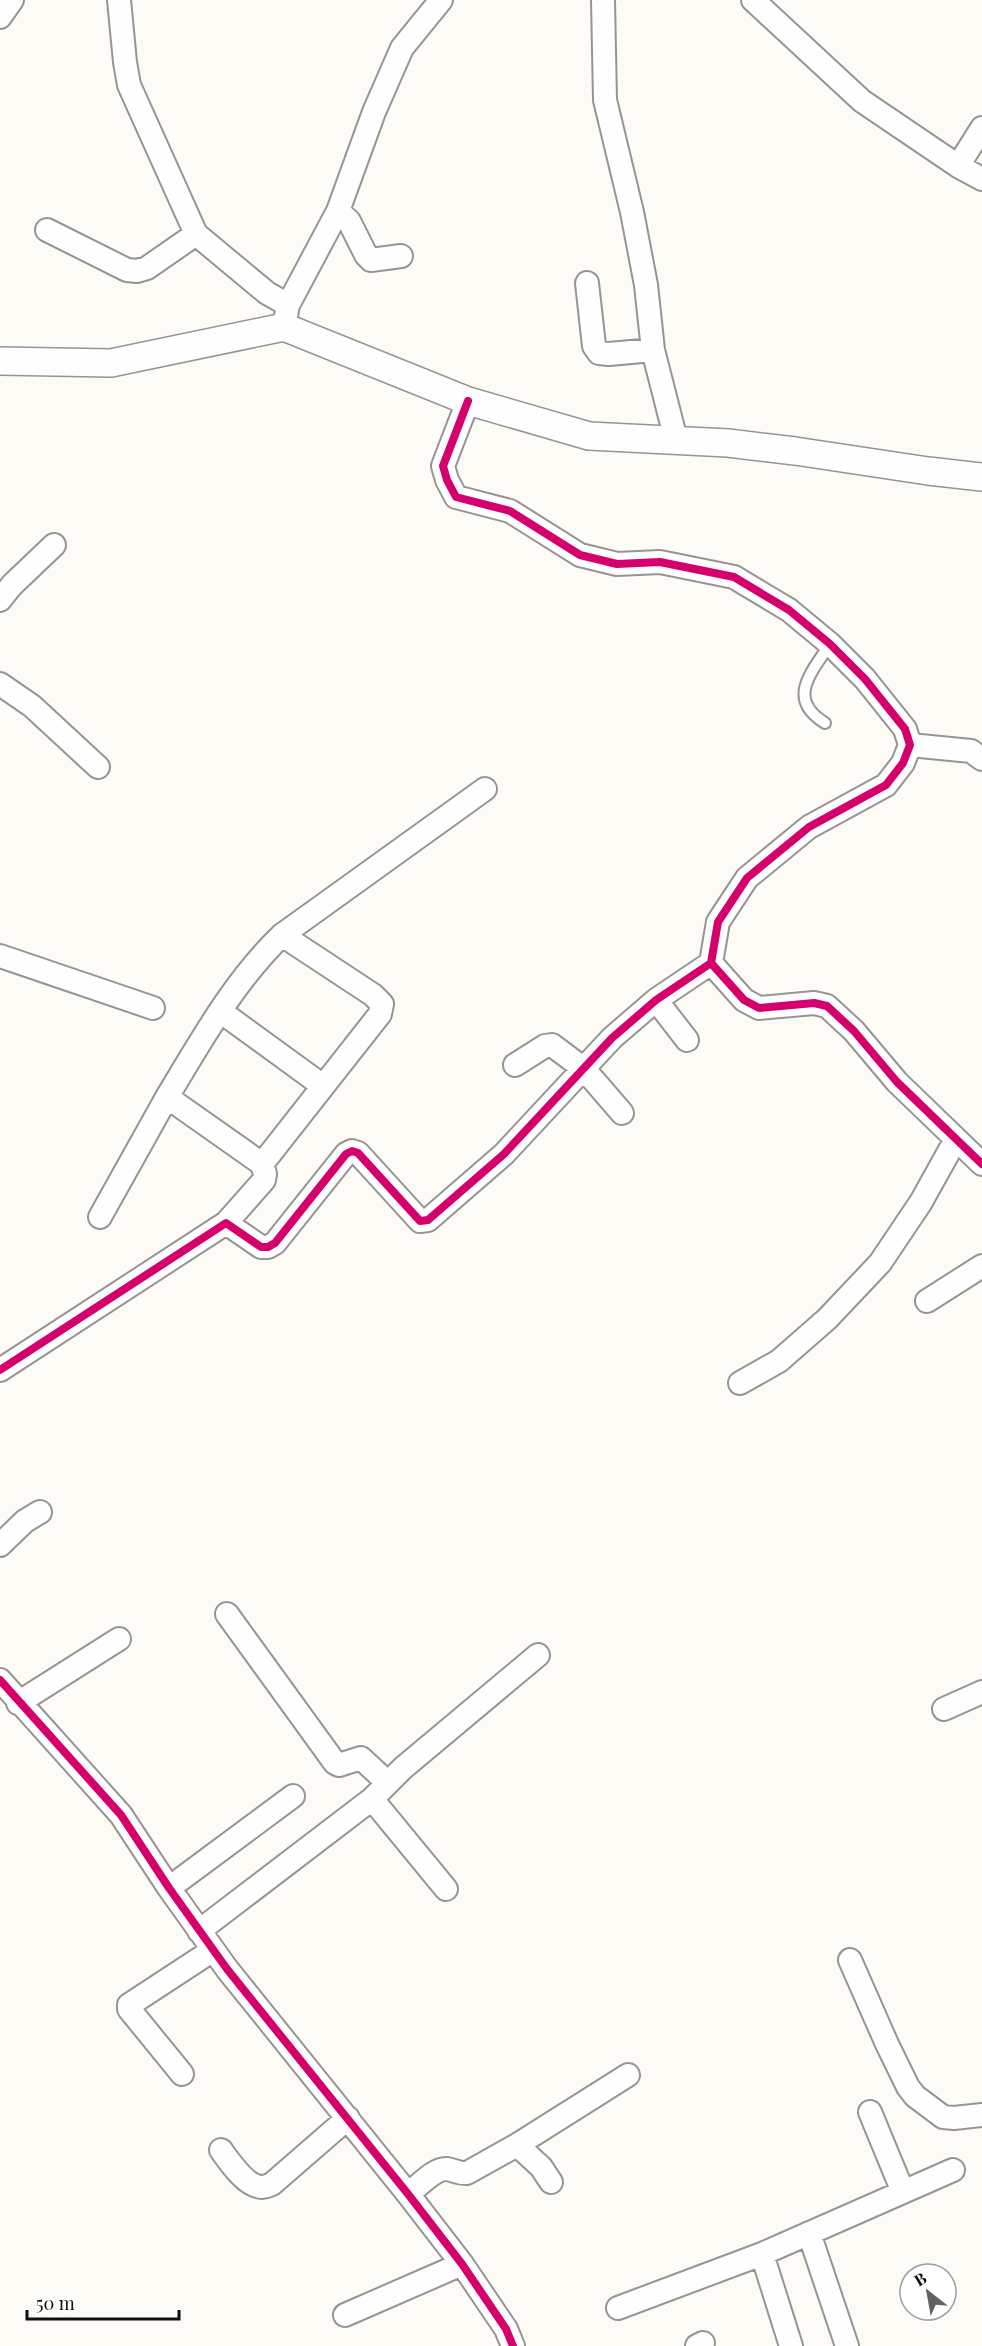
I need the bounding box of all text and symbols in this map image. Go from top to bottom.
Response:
north arrow [898,2262,958,2322]
text: B [910,2267,930,2290]
scale bar [27,2283,178,2321]
text: 50 m [36,2291,75,2315]

